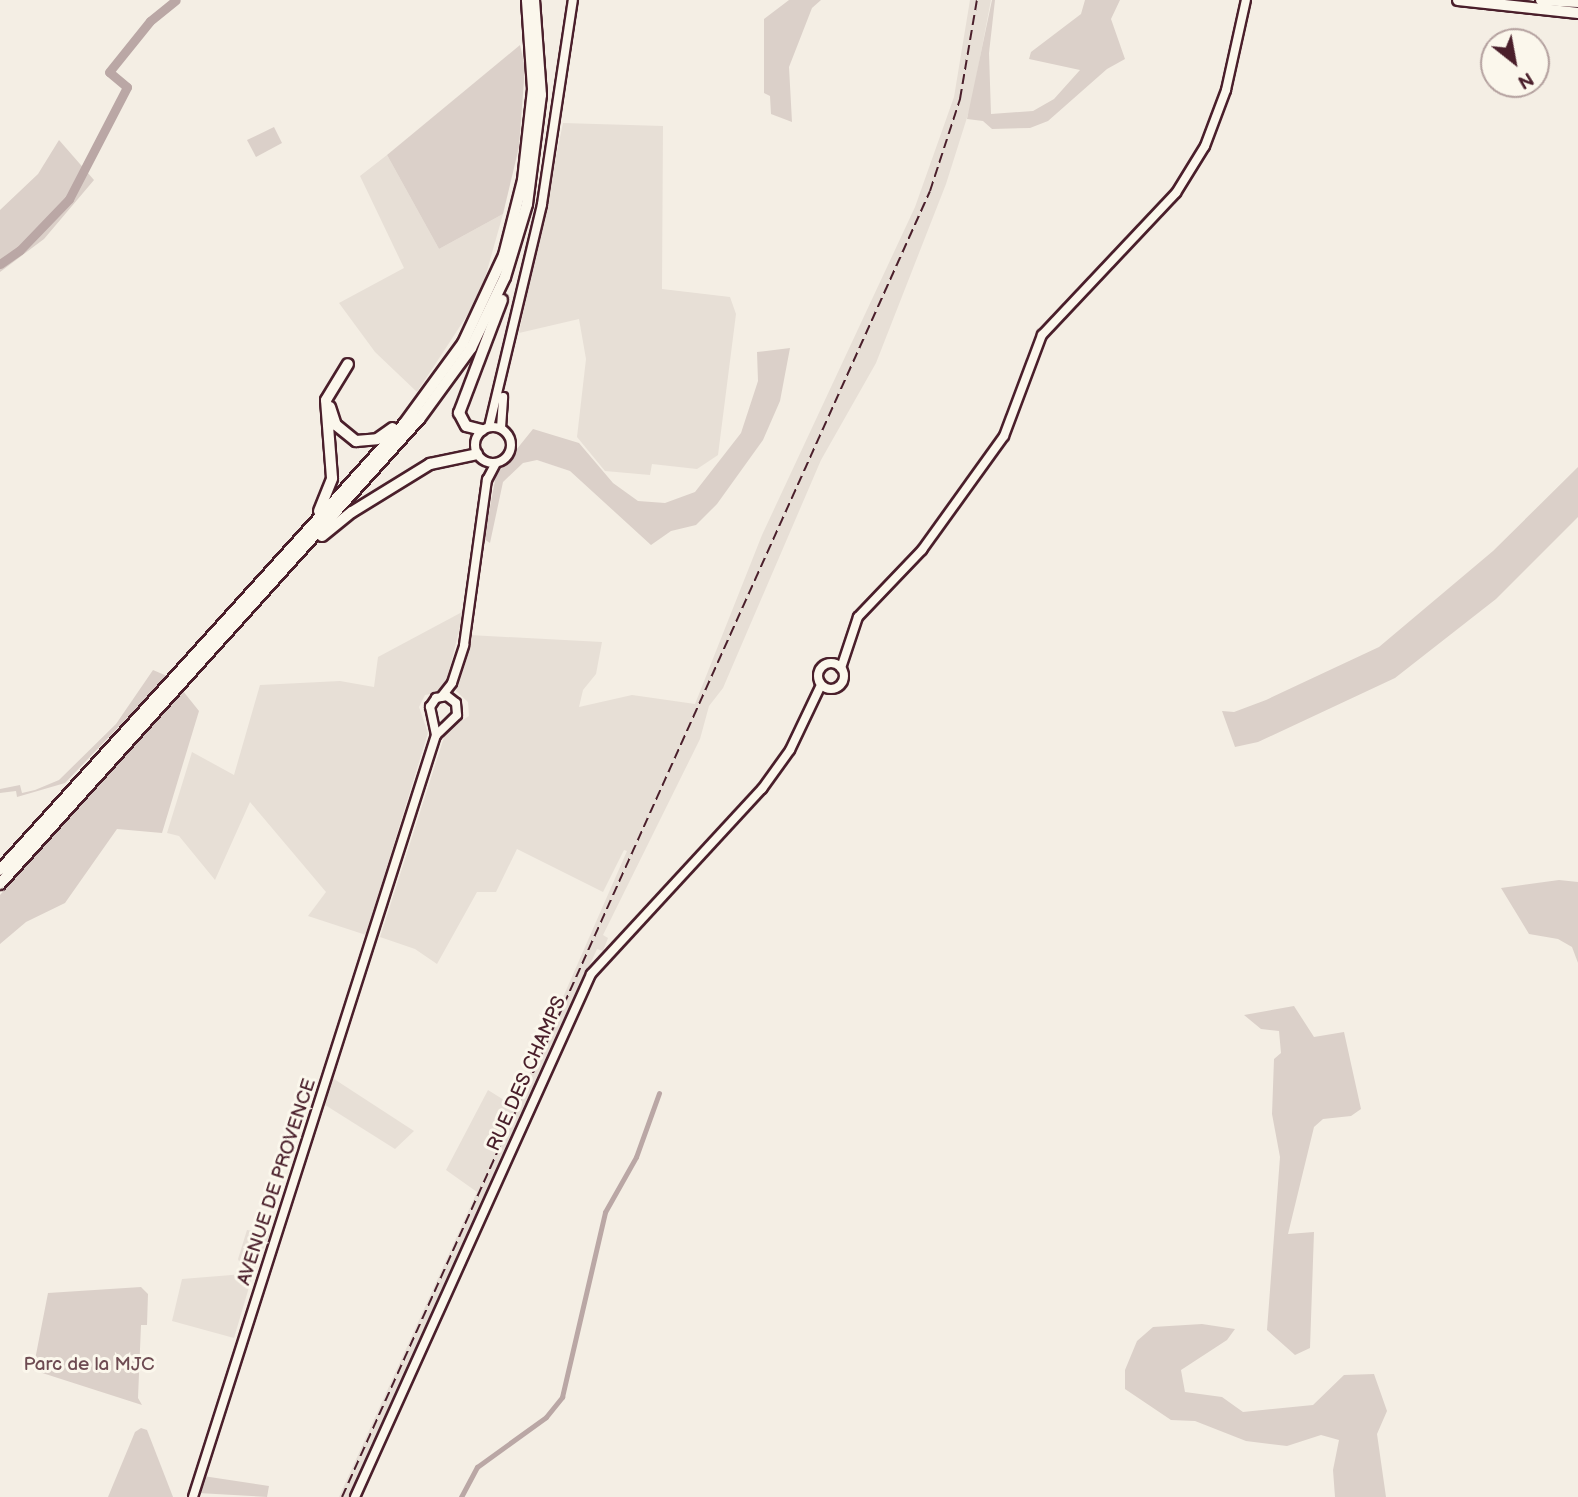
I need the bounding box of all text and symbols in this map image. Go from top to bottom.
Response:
north arrow [1480,28,1550,98]
text: N [1513,66,1537,93]
street label: RUE DES CHAMPS [483,993,571,1155]
street label: AVENUE DE PROVENCE [233,1076,321,1288]
park label: Parc de la MJC [24,1354,154,1376]

